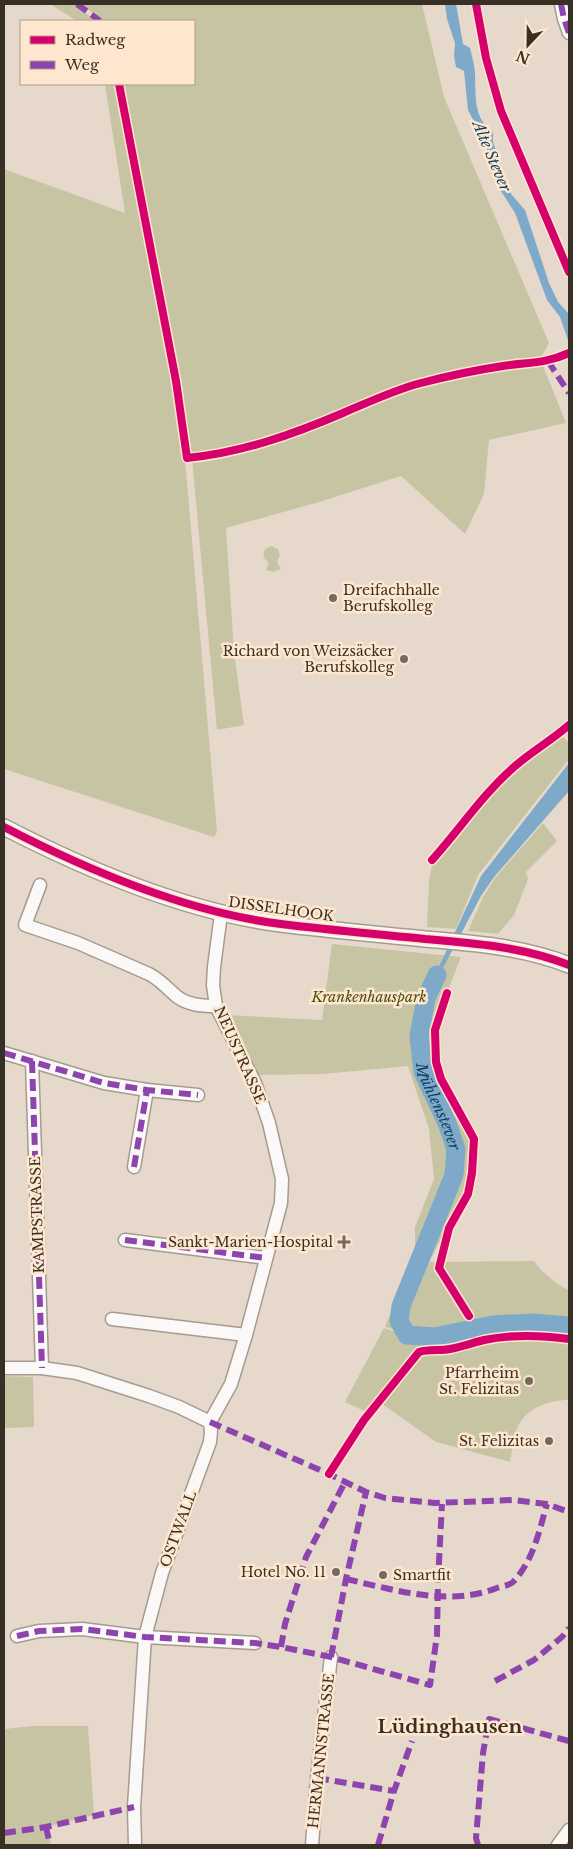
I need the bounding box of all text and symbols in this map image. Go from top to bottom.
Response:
legend [20,20,195,85]
north arrow [503,20,553,70]
text: Radweg [65,30,126,49]
text: N [514,46,533,68]
text: Weg [64,55,100,74]
water label: Alte Stever [468,116,516,195]
place label: Dreifachhalle Berufskolleg [343,581,440,615]
marker: Dreifachhalle Berufskolleg [327,592,339,604]
place label: Richard von Weizsäcker Berufskolleg [223,642,395,676]
marker: Richard von Weizsäcker Berufskolleg [398,653,410,665]
street label: DISSELHOOK [227,893,336,925]
park label: Krankenhauspark [311,988,427,1006]
street label: NEUSTRASSE [210,1003,270,1107]
water label: Mühlenstever [412,1061,466,1154]
street label: KAMPSTRASSE [26,1156,48,1274]
place label: Sankt-Marien-Hospital [168,1233,333,1251]
marker: Sankt-Marien-Hospital [337,1235,351,1249]
place label: Pfarrheim St. Felizitas [439,1364,519,1398]
marker: Pfarrheim St. Felizitas [523,1375,535,1387]
place label: St. Felizitas [459,1432,539,1450]
marker: St. Felizitas [543,1435,555,1447]
street label: OSTWALL [156,1488,200,1570]
place label: Hotel No. 11 [241,1563,326,1581]
marker: Hotel No. 11 [330,1566,342,1578]
place label: Smartfit [393,1566,452,1584]
marker: Smartfit [377,1569,389,1581]
street label: HERMANNSTRASSE [304,1673,338,1829]
district label: Lüdinghausen [378,1715,523,1738]

